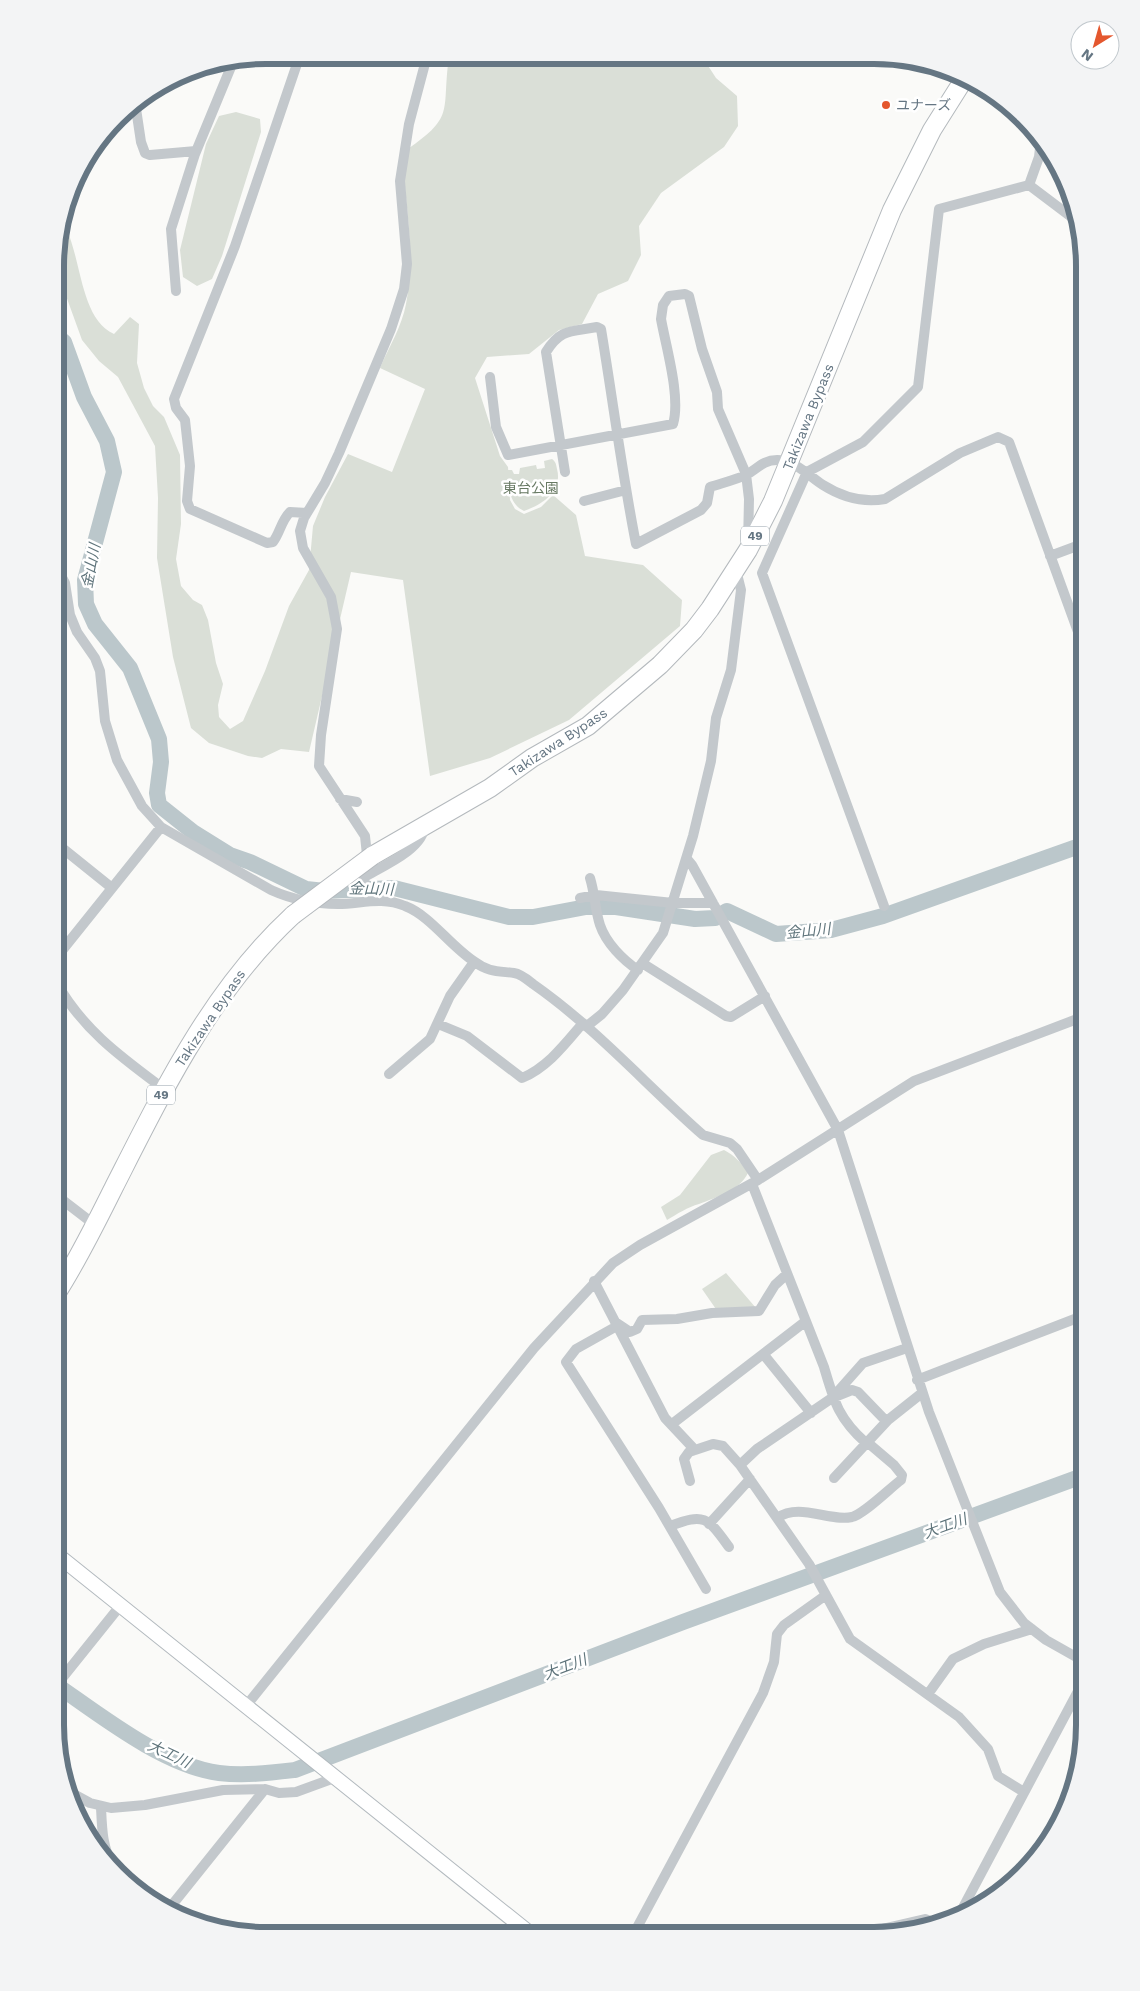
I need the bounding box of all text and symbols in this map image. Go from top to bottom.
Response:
north arrow [1070,20,1120,70]
text: N [1078,46,1096,65]
place label: ユナーズ [896,97,951,113]
marker: ユナーズ [880,99,892,111]
street label: Takizawa Bypass [779,361,837,473]
park label: 東台公園 [503,480,559,496]
road number: 49 [741,526,769,546]
water label: 金山川 [78,540,105,590]
street label: Takizawa Bypass [506,704,610,780]
water label: 金山川 [348,880,396,898]
water label: 金山川 [785,919,833,942]
street label: Takizawa Bypass [172,966,248,1070]
road number: 49 [147,1086,175,1104]
water label: 大工川 [921,1509,971,1542]
water label: 大工川 [541,1650,591,1683]
water label: 大工川 [145,1736,195,1773]

